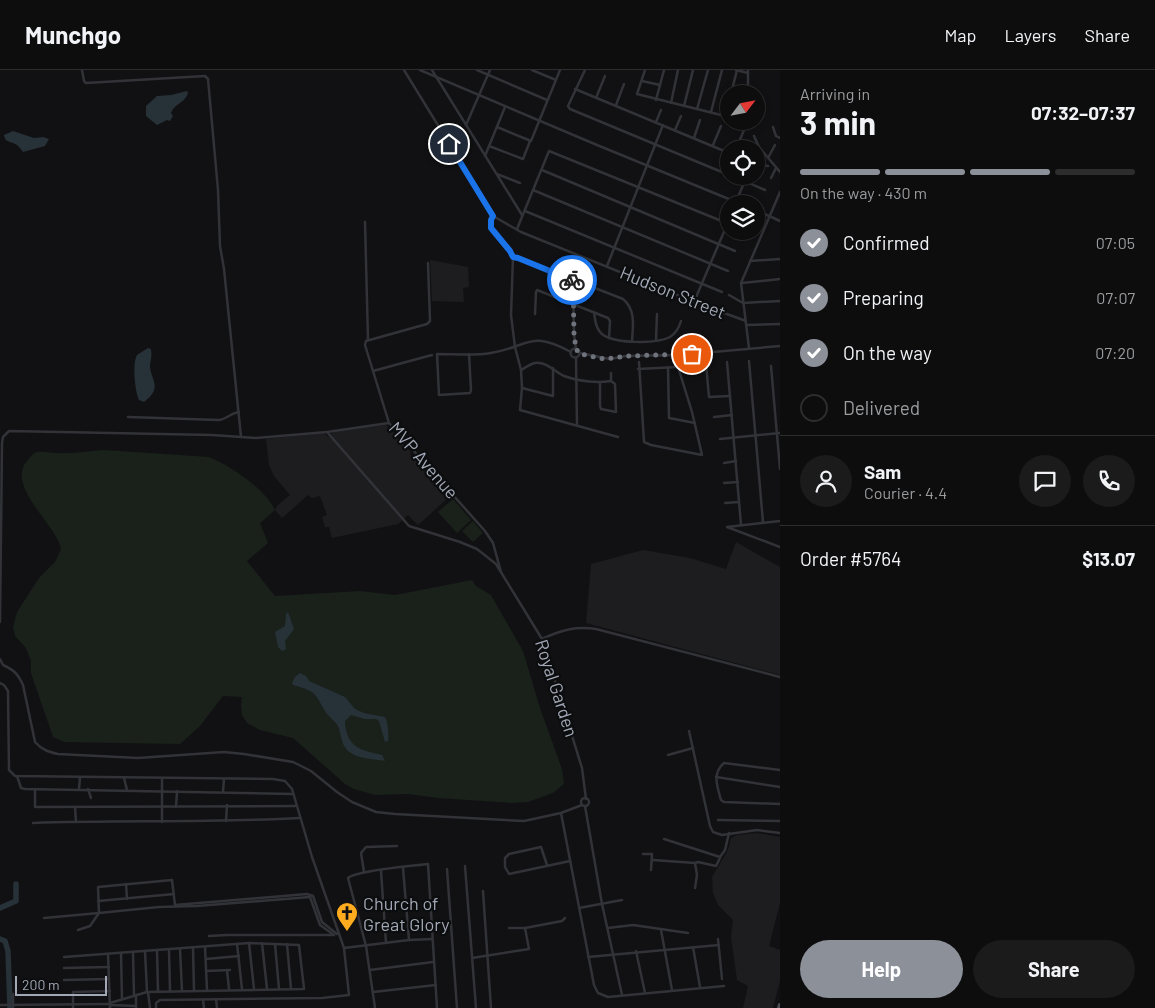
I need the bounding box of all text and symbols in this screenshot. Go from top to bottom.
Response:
text: Munchgo [25,20,121,49]
text: Map [944,24,976,46]
text: Layers [1004,24,1057,46]
text: Share [1085,24,1130,46]
text: Arriving in [800,84,870,103]
north arrow [720,85,765,130]
map controls [720,85,765,240]
text: 07:32–07:37 [1031,101,1135,124]
text: 3 min [800,103,876,141]
pin [428,123,470,165]
icon: home [435,130,463,158]
button: locate [720,140,765,185]
text: On the way · 430 m [800,183,927,202]
button: layers [720,195,765,240]
icon: check [800,229,828,257]
text: Confirmed [843,231,930,254]
text: 07:05 [1096,233,1135,252]
courier [547,255,597,305]
street label: Hudson Street [617,261,729,323]
icon: bike [558,266,586,294]
icon: check [800,284,828,312]
text: Preparing [843,286,924,309]
text: 07:07 [1096,288,1135,307]
pin [671,333,713,375]
icon: check [800,339,828,367]
icon: bag [678,340,706,368]
text: On the way [843,341,932,364]
text: 07:20 [1095,343,1135,362]
text: Delivered [843,396,920,419]
street label: MVP Avenue [385,417,463,503]
button: person [800,455,852,507]
button: chat [1019,455,1071,507]
button: phone [1083,455,1135,507]
text: Sam [864,460,901,483]
text: Courier · 4.4 [864,483,947,502]
text: Order #5764 [800,547,901,570]
text: $13.07 [1082,547,1135,570]
street label: Royal Garden [531,636,583,740]
place label: Church of Great Glory [363,892,450,935]
church icon: Church of Great Glory [335,901,359,932]
button: Help [800,940,963,998]
button: Share [973,940,1135,998]
scale bar [15,973,108,996]
text: 200 m [22,976,60,993]

